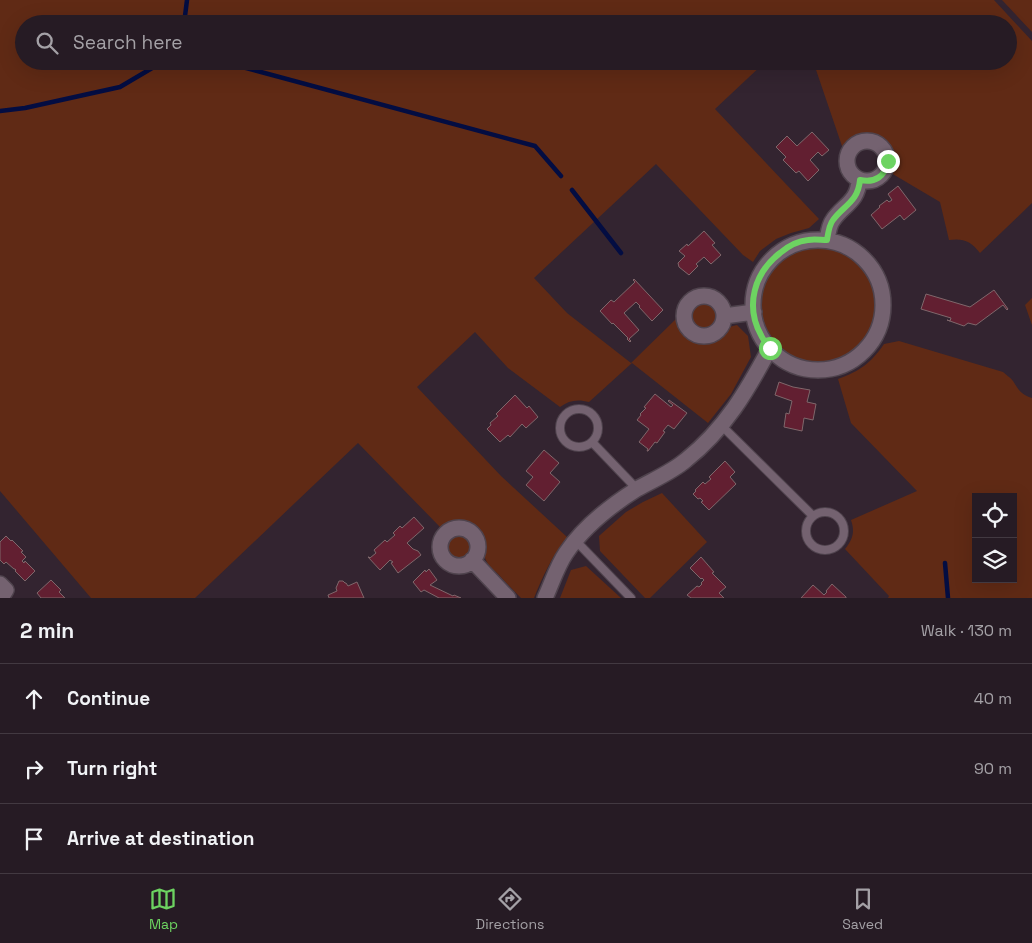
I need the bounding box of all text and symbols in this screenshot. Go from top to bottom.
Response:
search box [15,15,1017,70]
icon: search [33,29,61,57]
text: Search here [73,30,183,55]
route end [877,150,900,173]
route start [759,337,782,360]
map controls [972,493,1017,583]
button: locate [972,493,1017,538]
button: layers [972,538,1017,583]
text: 2 min [20,617,74,644]
text: Walk · 130 m [921,620,1012,641]
icon: ahead [20,685,48,713]
text: Continue [67,686,150,711]
text: 40 m [974,688,1012,709]
icon: right [20,755,48,783]
text: Turn right [67,756,157,781]
text: 90 m [974,758,1012,779]
icon: arrive [20,825,48,853]
text: Arrive at destination [67,826,255,851]
tab: Map [149,885,178,933]
tab: Directions [476,885,544,933]
tab: Saved [842,885,883,933]

